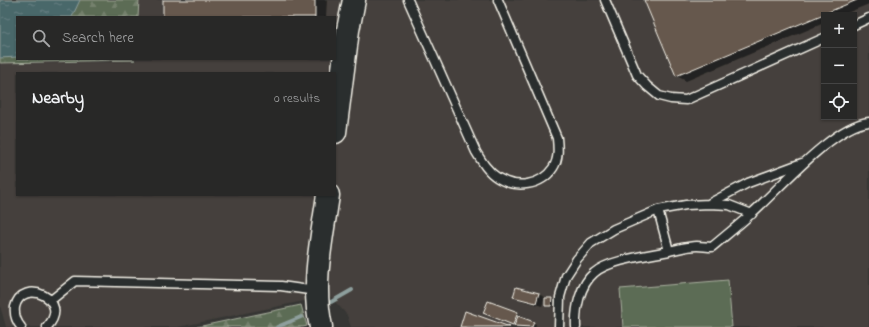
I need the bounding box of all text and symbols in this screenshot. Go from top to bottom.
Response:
map controls [821,12,857,120]
button: + [821,12,857,48]
search box [16,16,336,60]
icon: search [30,27,52,49]
text: Search here [62,27,134,49]
button: − [821,48,857,84]
button: locate [821,84,857,120]
text: Nearby [32,86,84,111]
text: 0 results [274,89,320,108]

